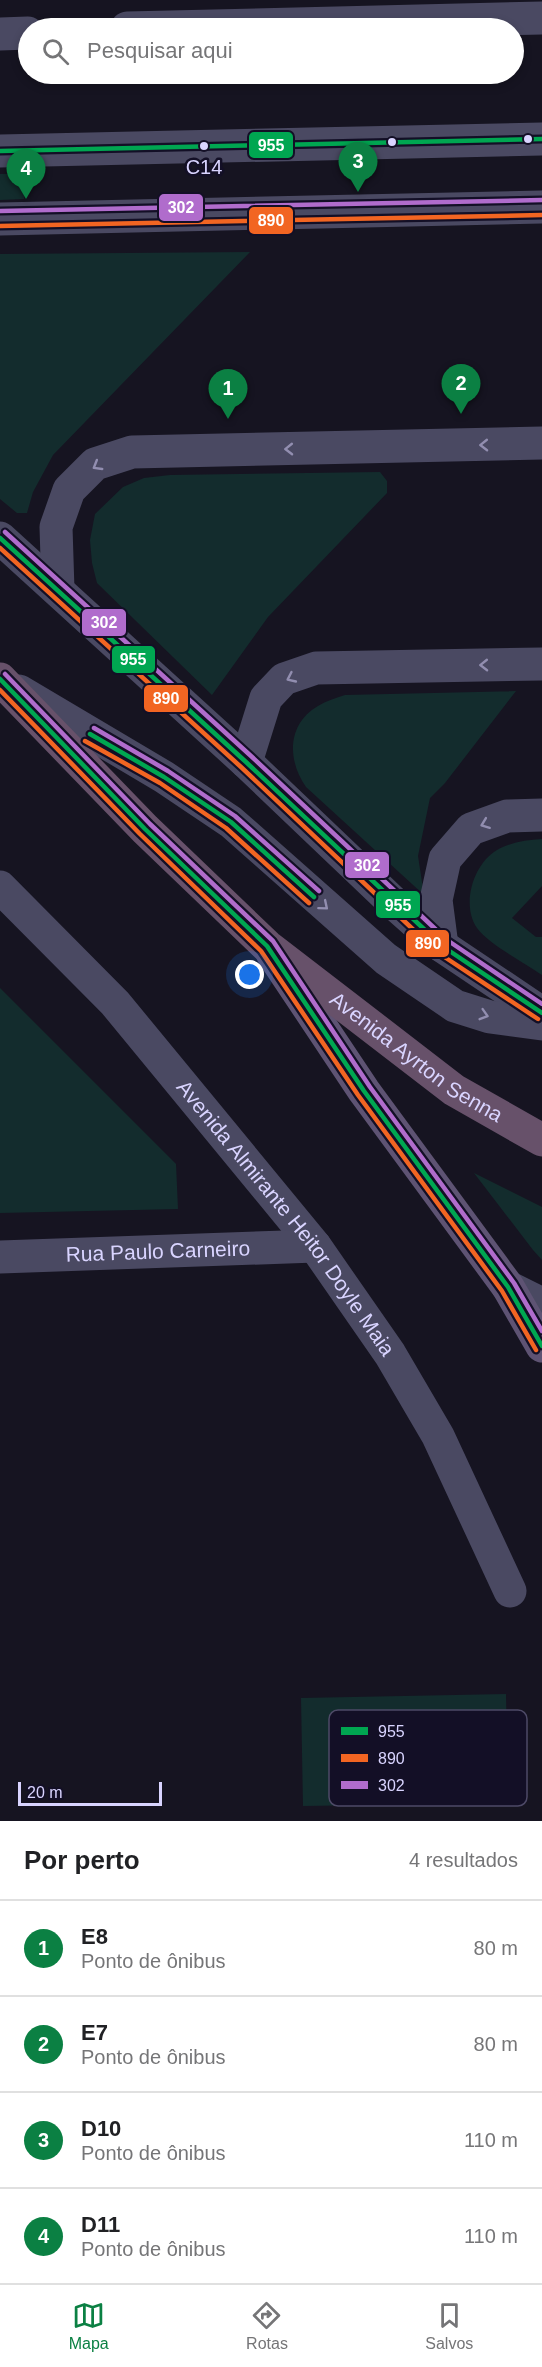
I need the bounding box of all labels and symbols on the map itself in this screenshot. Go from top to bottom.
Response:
line badge: 955 [248,131,294,159]
unlabelled marker [522,133,534,145]
unlabelled marker [386,136,398,148]
text: 955 [258,137,284,154]
marker: C14 [198,140,210,152]
pin: 3 [338,142,378,192]
pin: 4 [6,150,46,199]
place label: C14 [186,156,222,178]
line badge: 302 [158,193,204,222]
text: 302 [168,199,194,216]
line badge: 890 [248,206,294,235]
text: 890 [258,212,284,229]
pin: 2 [442,364,480,414]
pin: 1 [208,370,248,419]
one-way arrow [479,439,488,451]
one-way arrow [284,443,293,455]
one-way arrow [92,459,103,470]
line badge: 302 [81,608,127,637]
text: 302 [91,614,117,631]
line badge: 955 [111,645,156,674]
text: 955 [120,651,146,668]
one-way arrow [479,659,488,671]
one-way arrow [286,671,297,683]
line badge: 890 [143,684,189,713]
text: 890 [153,690,179,707]
one-way arrow [480,817,491,829]
line badge: 302 [344,851,390,879]
text: 302 [354,857,380,874]
line badge: 955 [375,890,421,919]
text: 955 [385,897,411,914]
one-way arrow [317,899,328,910]
line badge: 890 [405,929,450,958]
text: 890 [415,935,441,952]
your location [235,960,264,989]
street label: Avenida Ayrton Senna [326,987,507,1126]
one-way arrow [478,1008,489,1020]
street label: Avenida Almirante Heitor Doyle Maia [172,1075,400,1360]
street label: Rua Paulo Carneiro [65,1236,251,1266]
legend [329,1710,527,1806]
text: 955 [378,1723,405,1740]
text: 890 [378,1750,405,1767]
text: 302 [378,1777,405,1794]
scale bar [18,1779,162,1806]

